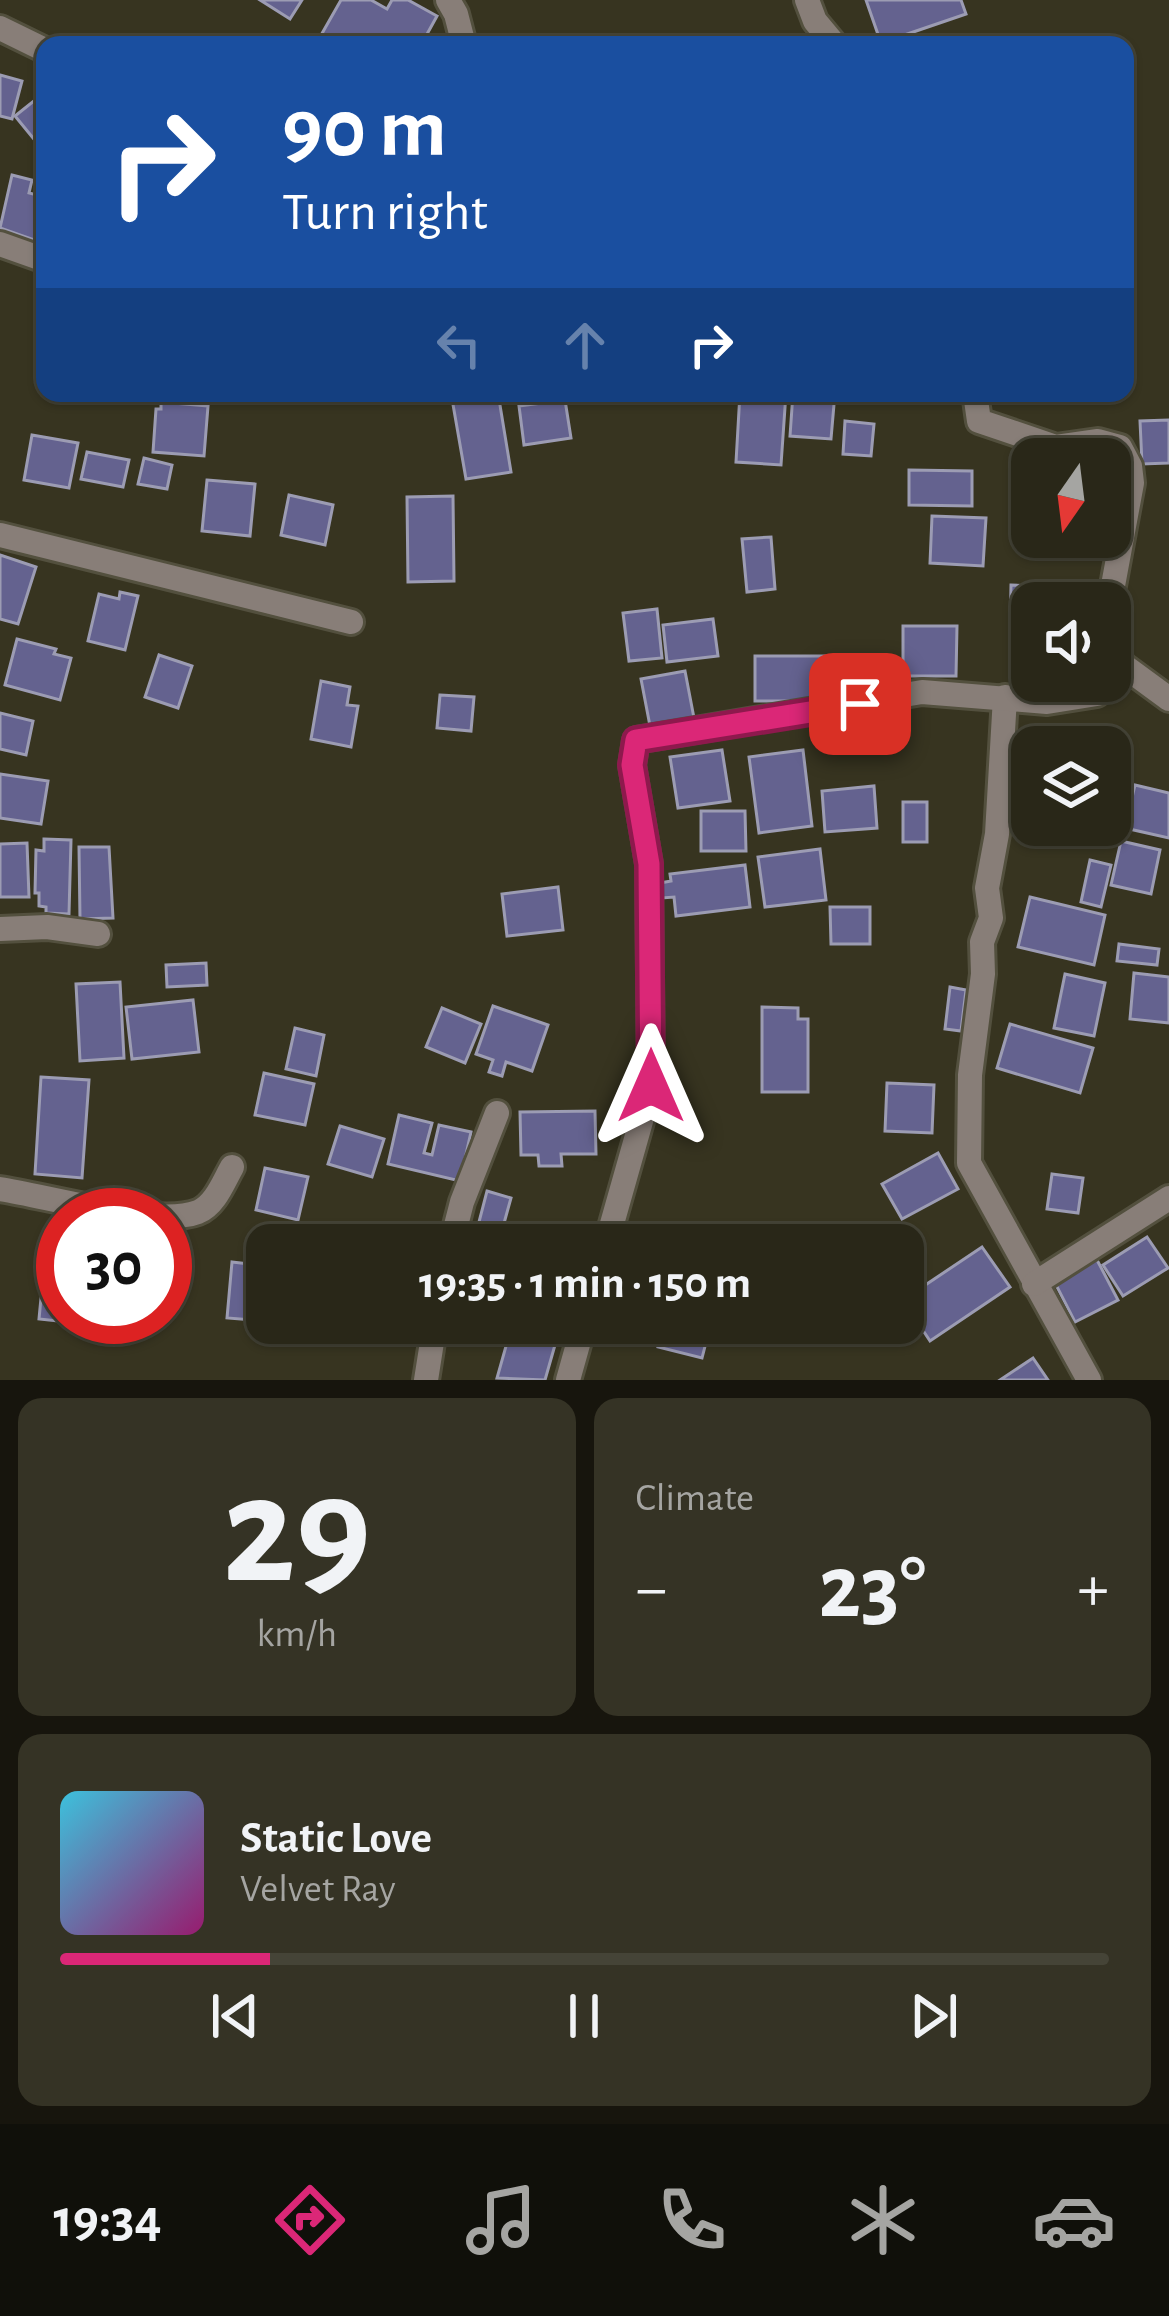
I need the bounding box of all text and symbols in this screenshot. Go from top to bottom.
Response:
icon: right [84,84,240,240]
text: 90 m [282,88,447,172]
text: Turn right [282,186,488,240]
icon: left [426,312,492,378]
icon: ahead [552,312,618,378]
icon: right [678,312,744,378]
north arrow [1011,438,1131,558]
map controls [1011,438,1131,846]
button: sound [1011,582,1131,702]
pin [809,653,911,755]
icon: arrive [827,671,893,737]
button: layers [1011,726,1131,846]
position arrow [588,1023,714,1149]
speed limit sign: 30 [36,1188,192,1344]
text: 19:35 · 1 min · 150 m [419,1261,751,1306]
text: 29 [222,1455,371,1611]
text: Climate [636,1479,754,1518]
text: 23° [818,1544,926,1634]
text: − [636,1556,667,1622]
text: + [1077,1556,1109,1622]
text: km/h [257,1615,337,1654]
text: Static Love [240,1816,432,1861]
text: Velvet Ray [240,1870,396,1909]
icon: previous [202,1983,268,2049]
icon: pause [551,1983,617,2049]
icon: next [901,1983,967,2049]
icon: directions [268,2178,352,2262]
icon: music [459,2178,543,2262]
icon: phone [650,2178,734,2262]
icon: climate [841,2178,925,2262]
icon: car [1032,2178,1116,2262]
text: 19:34 [53,2193,162,2247]

